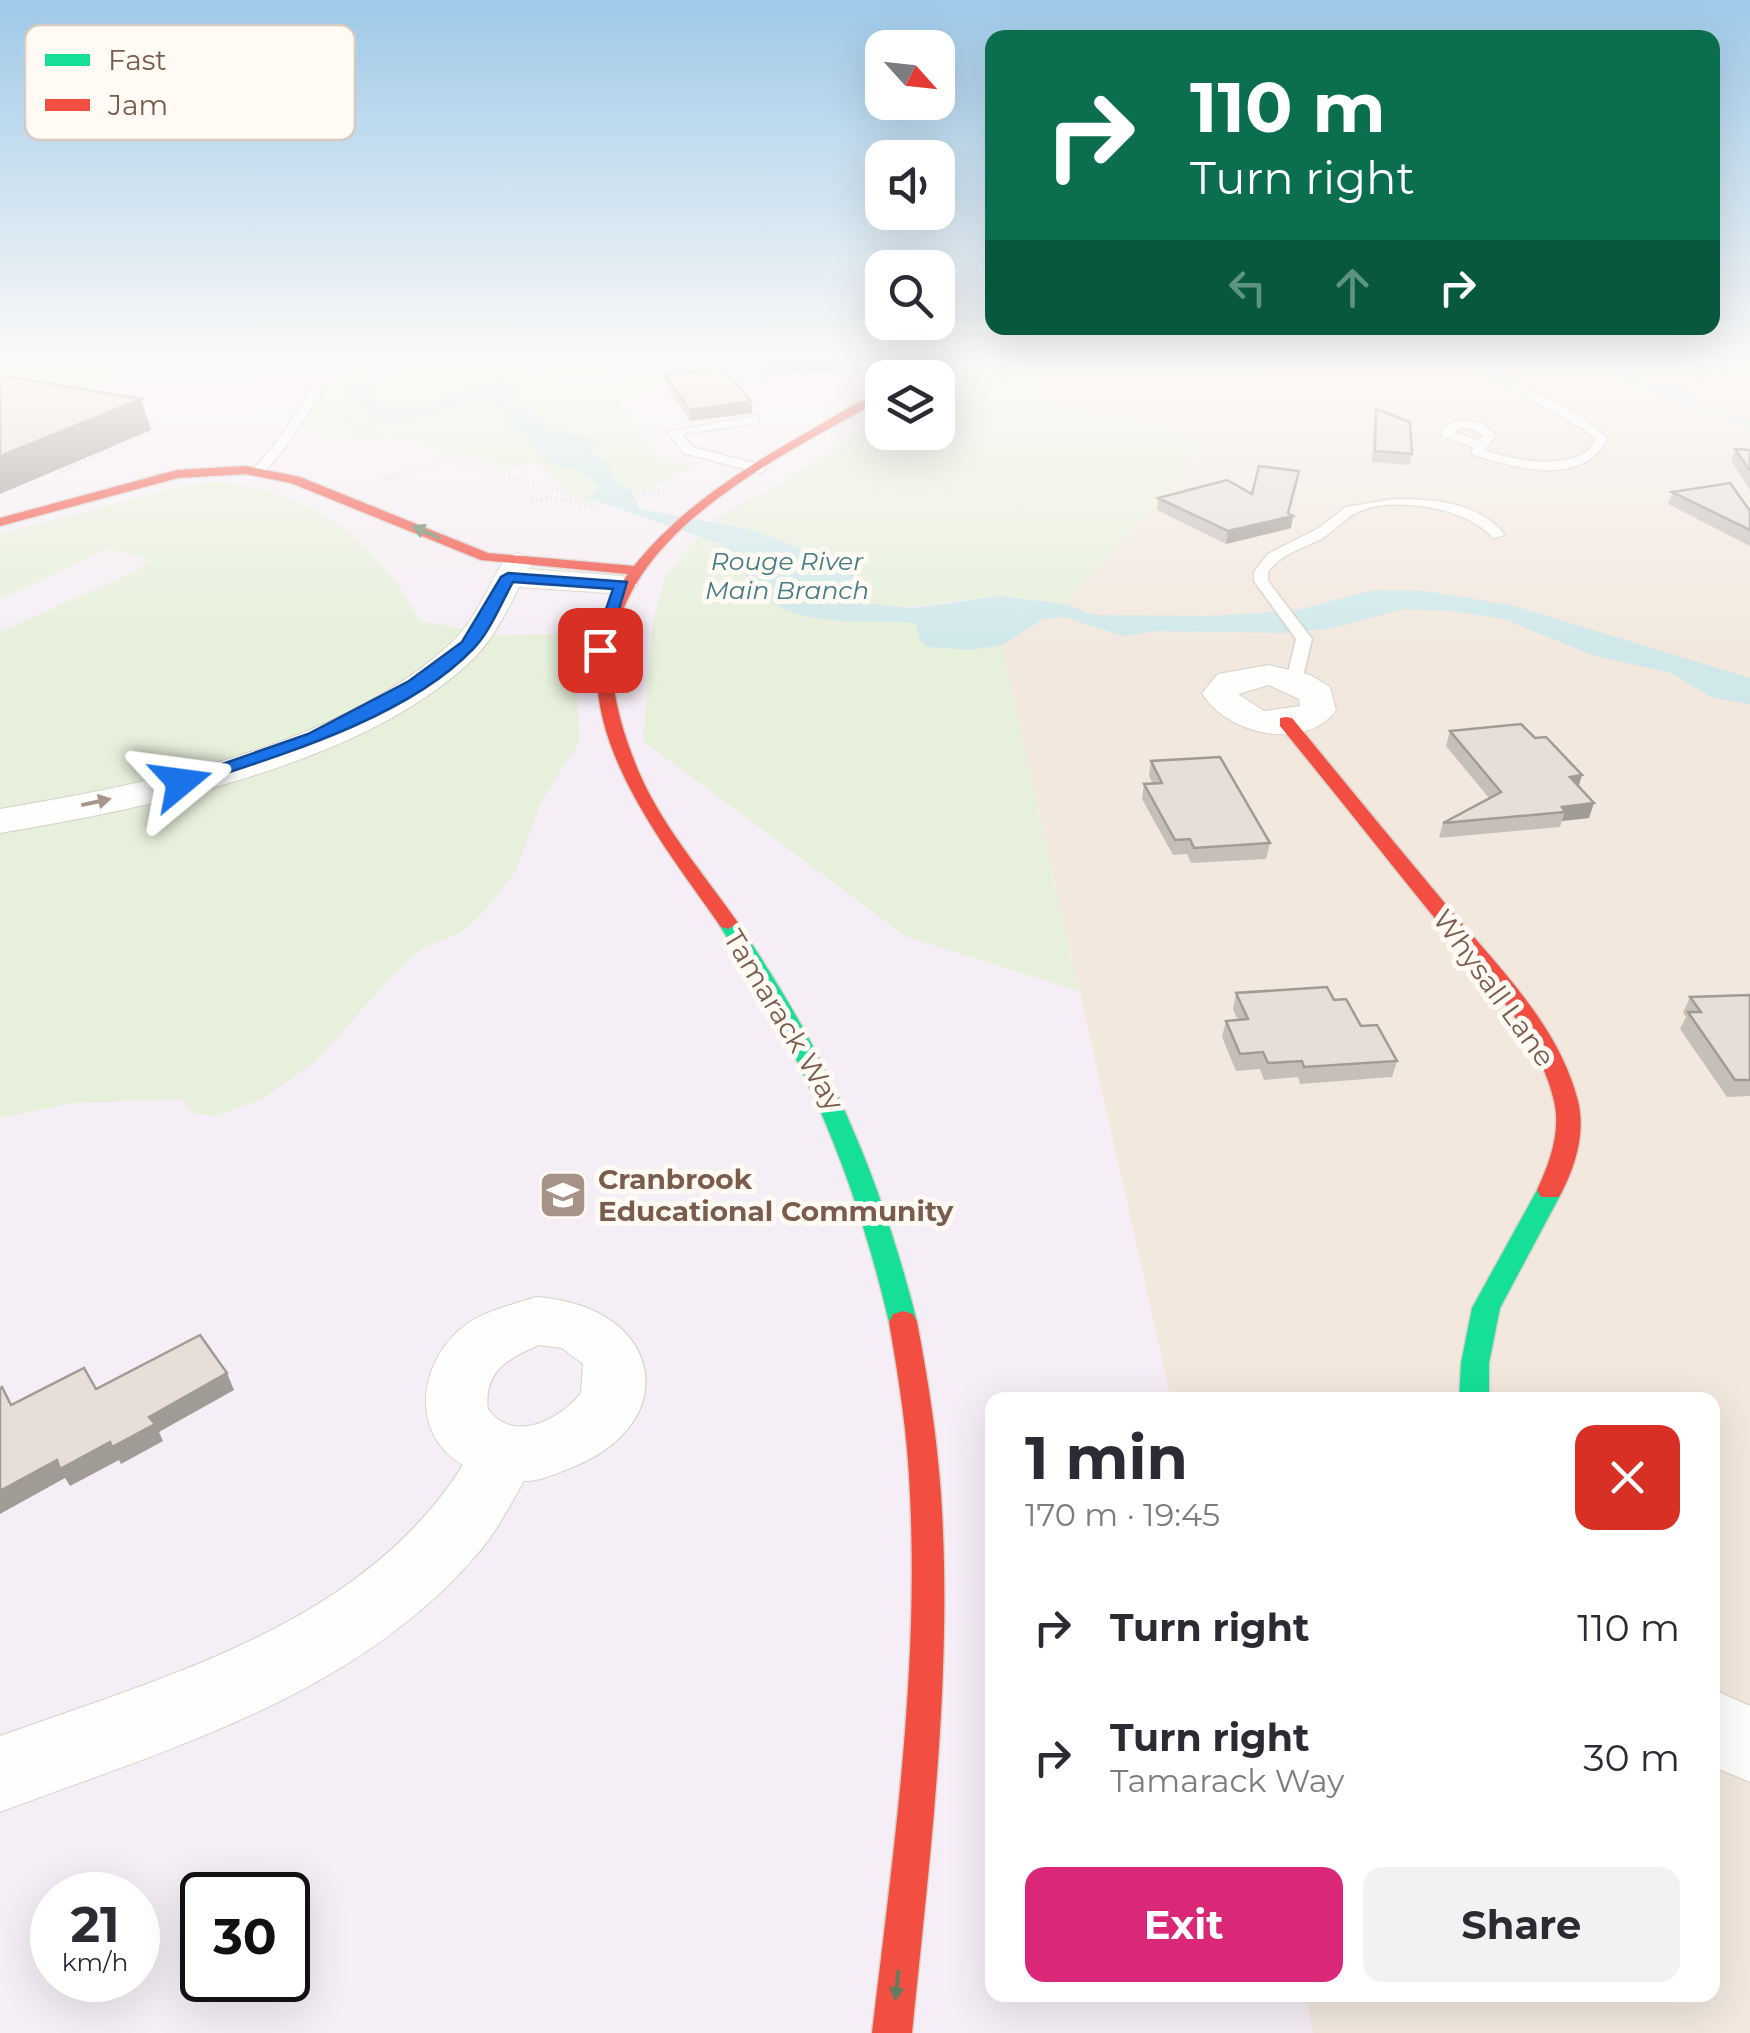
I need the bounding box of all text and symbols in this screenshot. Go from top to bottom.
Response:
legend [25,25,355,140]
north arrow [865,30,955,120]
map controls [865,30,955,450]
text: Fast [108,43,167,77]
text: 110 m [1190,64,1386,150]
icon: right [1025,70,1155,200]
text: Jam [107,88,168,122]
button: sound [865,140,955,230]
text: Turn right [1190,150,1415,205]
button: search [865,250,955,340]
icon: left [1220,260,1275,315]
icon: ahead [1325,260,1380,315]
icon: right [1430,260,1485,315]
button: layers [865,360,955,450]
one-way arrow [411,524,441,540]
water label: Rouge River Main Branch [705,546,869,605]
pin [558,608,643,693]
icon: arrive [573,623,628,678]
position arrow [129,730,233,834]
one-way arrow [81,794,112,810]
street label: Whysall Lane [1426,903,1562,1073]
street label: Tamarack Way [717,923,852,1117]
place label: Cranbrook Educational Community [598,1162,953,1228]
school or university icon: Cranbrook Educational Community [537,1169,589,1221]
text: 1 min [1025,1421,1188,1494]
button: close [1575,1425,1680,1530]
text: 170 m · 19:45 [1025,1495,1220,1534]
icon: right [1025,1600,1080,1655]
text: Turn right [1110,1604,1309,1651]
text: 110 m [1577,1604,1680,1651]
text: Turn right [1110,1714,1309,1761]
icon: right [1025,1730,1080,1785]
text: 30 m [1583,1734,1680,1781]
text: Tamarack Way [1110,1761,1344,1800]
button: Exit [1025,1867,1343,1982]
button: Share [1363,1867,1680,1982]
speed limit sign: 30 [180,1872,310,2002]
text: 21 [70,1894,120,1955]
text: km/h [62,1947,128,1977]
one-way arrow [889,1969,905,2001]

